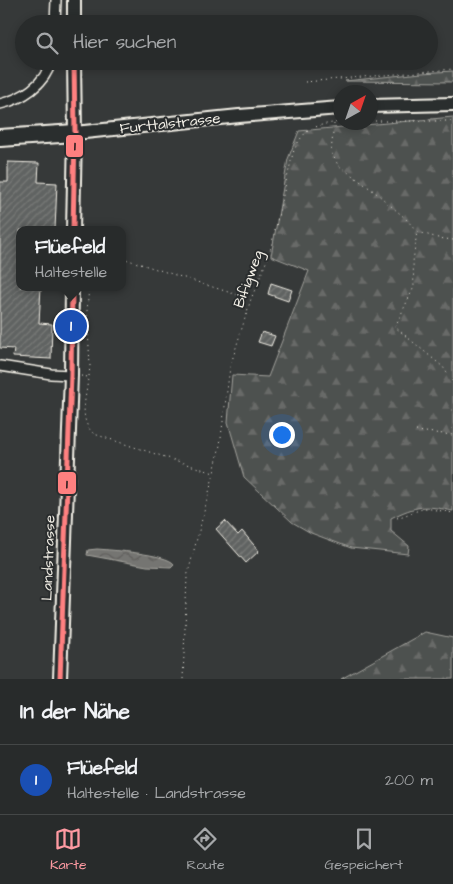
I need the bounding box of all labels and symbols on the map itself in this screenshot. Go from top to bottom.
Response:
north arrow [333,85,378,130]
street label: Furttalstrasse [119,108,221,139]
line badge: 1 [65,134,84,158]
text: 1 [74,136,76,156]
street label: Bifigweg [228,247,270,311]
pin: 1 [55,307,87,345]
your location [269,422,295,448]
line badge: 1 [57,471,77,495]
text: 1 [66,474,68,494]
street label: Landstrasse [37,515,60,601]

